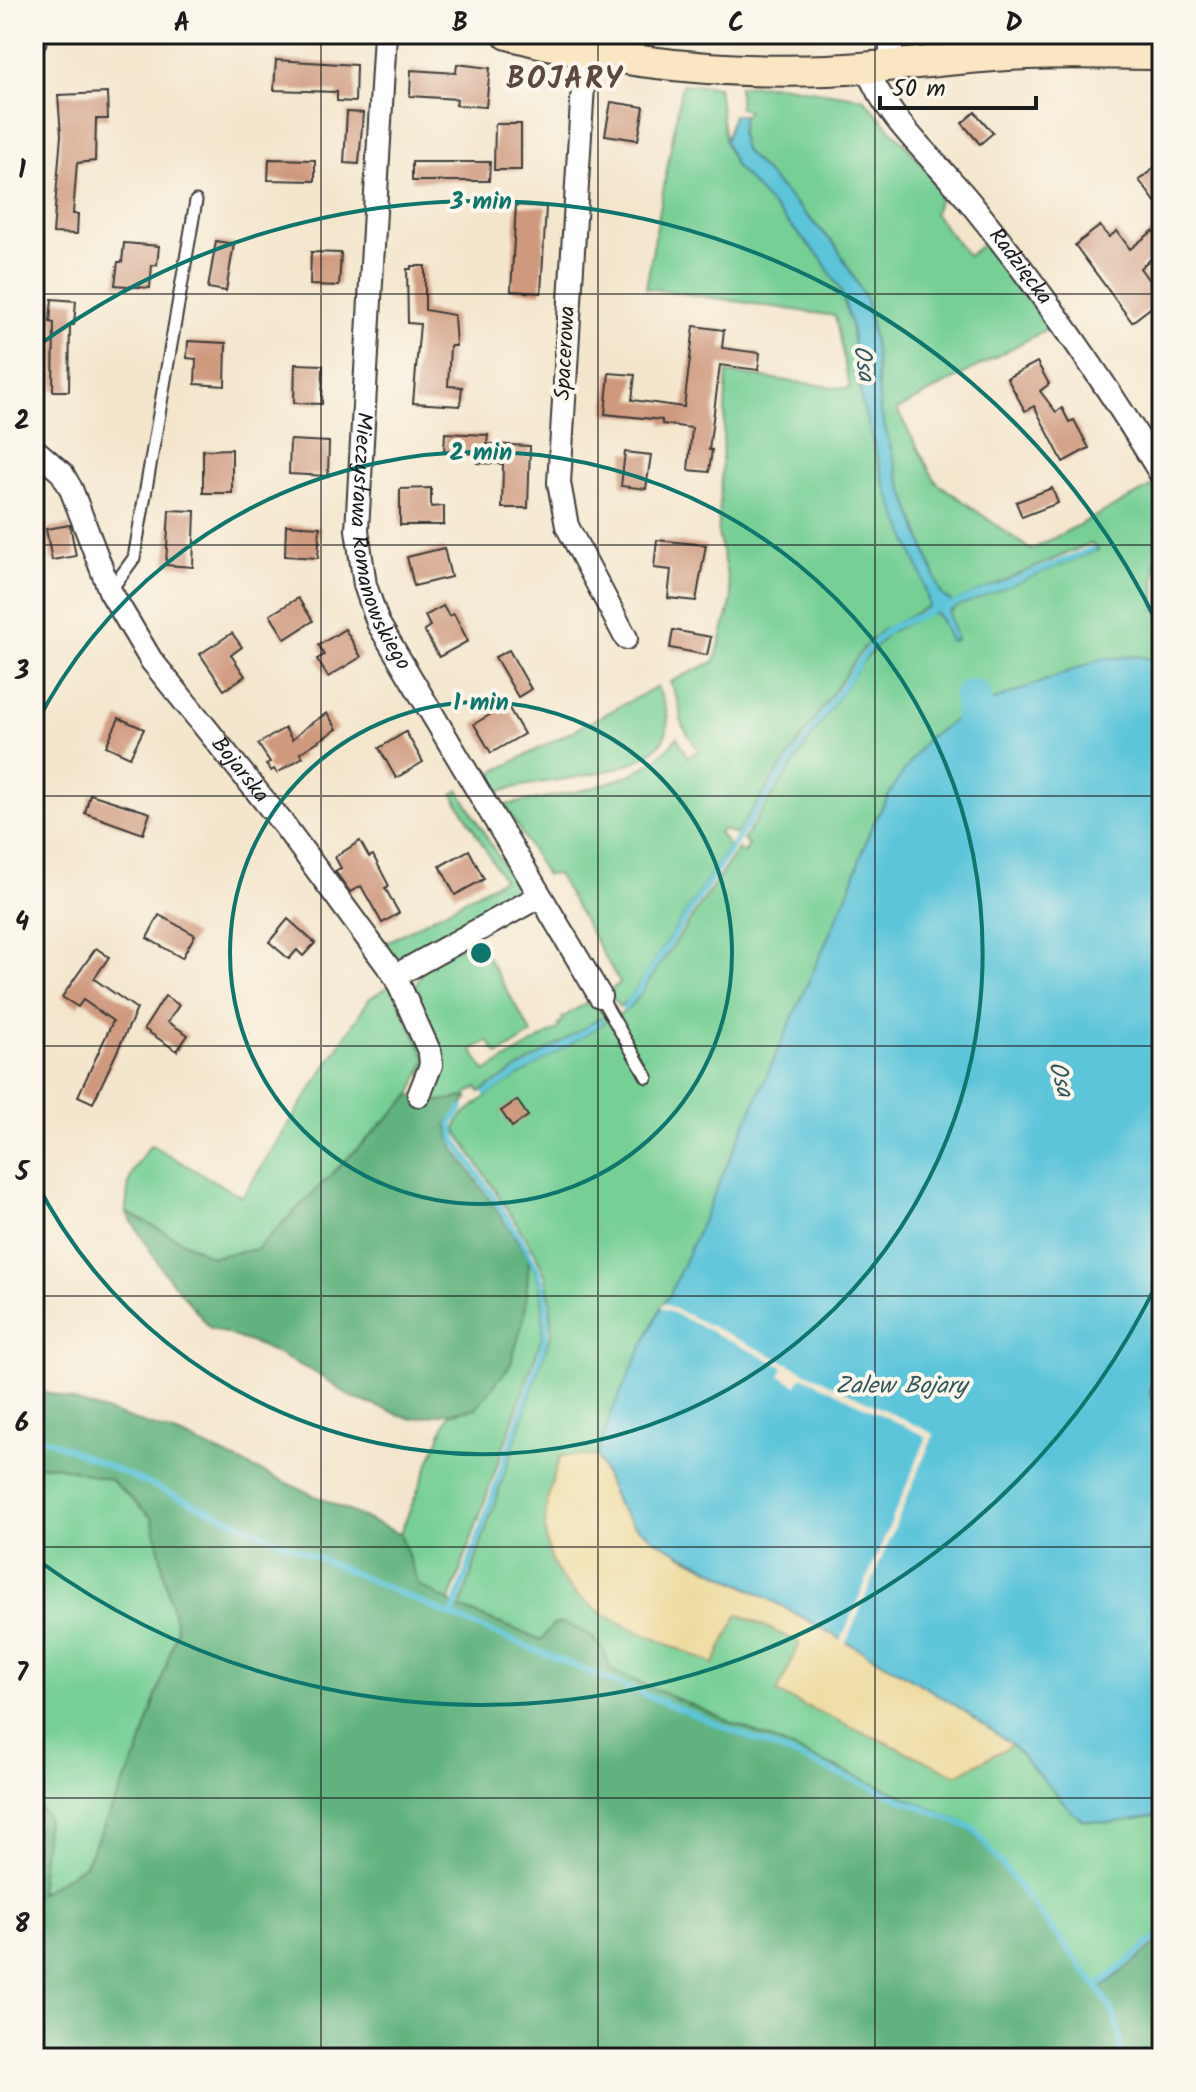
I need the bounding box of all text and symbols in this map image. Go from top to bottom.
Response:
text: A [174,3,190,45]
text: B [452,3,468,45]
text: C [728,3,744,45]
text: D [1005,3,1023,45]
district label: BOJARY [506,56,624,104]
scale bar [880,60,1036,110]
text: 50 m [892,70,946,109]
text: 1 [18,150,26,192]
text: 3 min [449,183,512,222]
street label: Radzięcka [979,220,1061,313]
street label: Spacerowa [546,305,586,401]
water label: Osa [841,342,885,386]
text: 2 [14,401,30,443]
street label: Mieczysława Romanowskiego [339,411,420,677]
text: 2 min [450,434,512,473]
text: 3 [14,651,29,693]
text: 1 min [453,684,509,723]
street label: Bojarska [202,729,278,811]
text: 4 [15,902,29,944]
centre of rings [467,939,495,967]
water label: Osa [1036,1056,1084,1103]
text: 5 [14,1152,30,1194]
water label: Zalew Bojary [835,1367,970,1406]
text: 6 [15,1403,29,1445]
text: 7 [16,1653,29,1695]
text: 8 [14,1904,30,1946]

